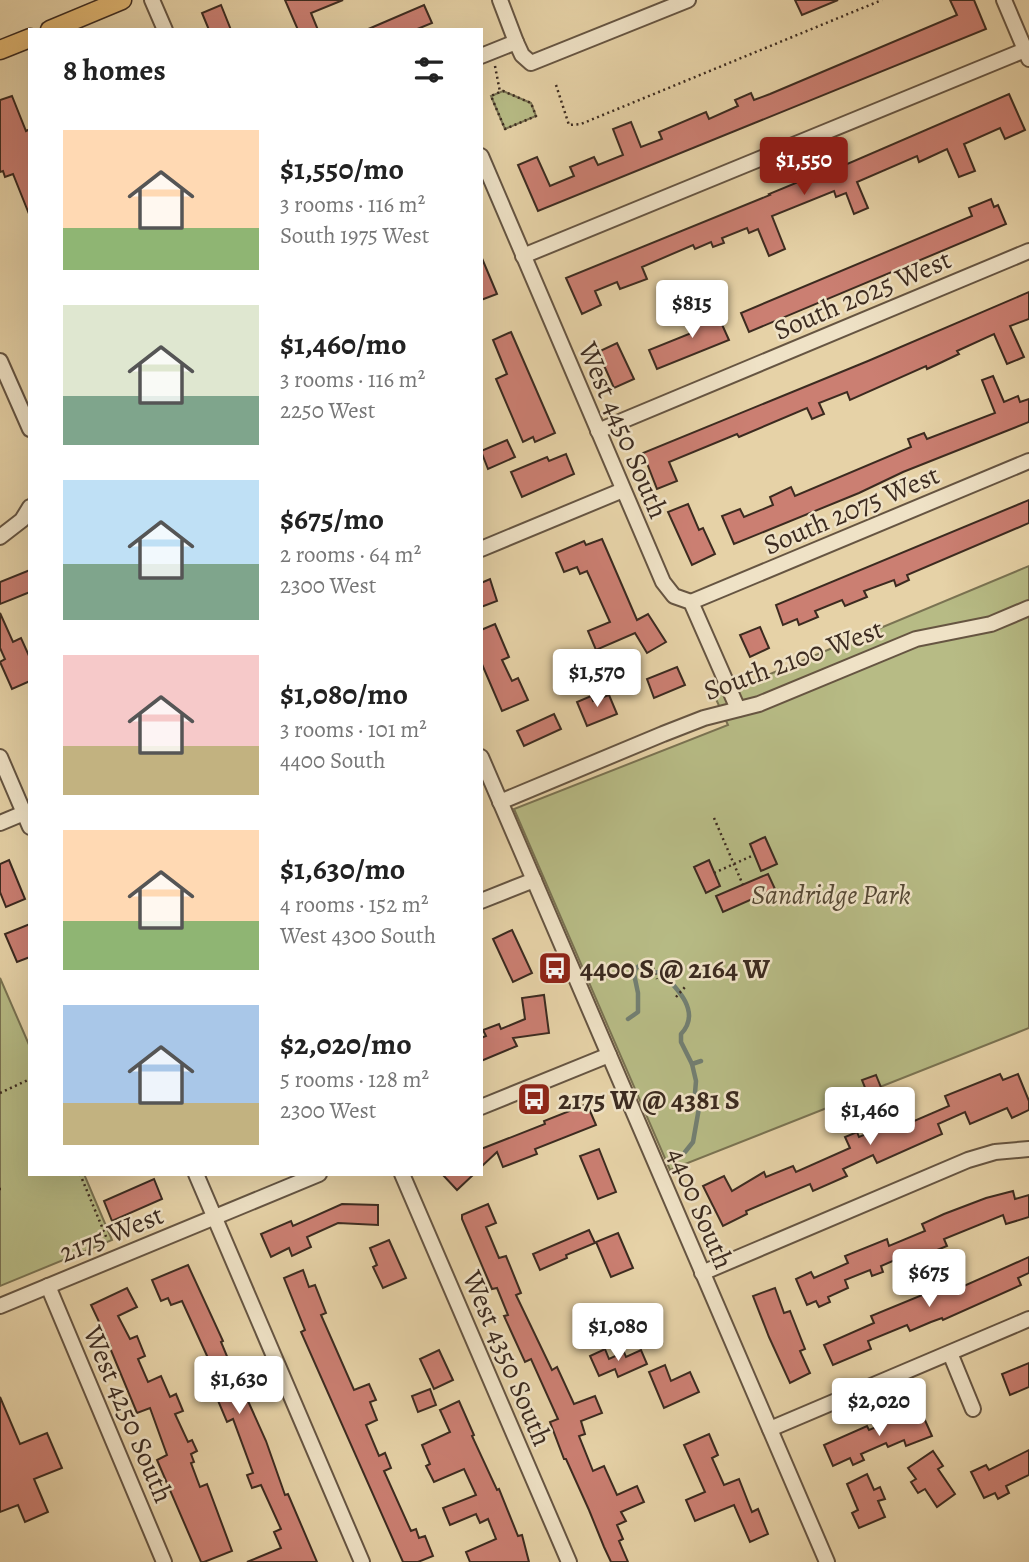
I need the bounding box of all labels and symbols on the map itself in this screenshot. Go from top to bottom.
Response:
pin: $1,550 [747,138,861,197]
street label: South 2025 West [768,240,957,349]
pin: $815 [651,280,733,340]
street label: West 4450 South [568,336,677,524]
street label: South 2075 West [758,456,945,564]
street label: South 2100 West [698,610,888,710]
pin: $1,570 [540,650,654,709]
park label: Sandridge Park [751,876,911,914]
bus stop icon: 4400 S @ 2164 W [536,949,574,987]
place label: 4400 S @ 2164 W [580,950,770,988]
bus stop icon: 2175 W @ 4381 S [515,1080,553,1118]
place label: 2175 W @ 4381 S [558,1081,740,1119]
pin: $1,460 [813,1088,927,1147]
street label: 4400 South [658,1142,743,1275]
street label: 2175 West [54,1196,169,1272]
pin: $675 [888,1250,970,1309]
street label: West 4350 South [453,1264,561,1452]
pin: $1,080 [561,1304,675,1363]
street label: West 4250 South [73,1319,182,1509]
pin: $1,630 [182,1356,296,1416]
pin: $2,020 [822,1378,936,1438]

